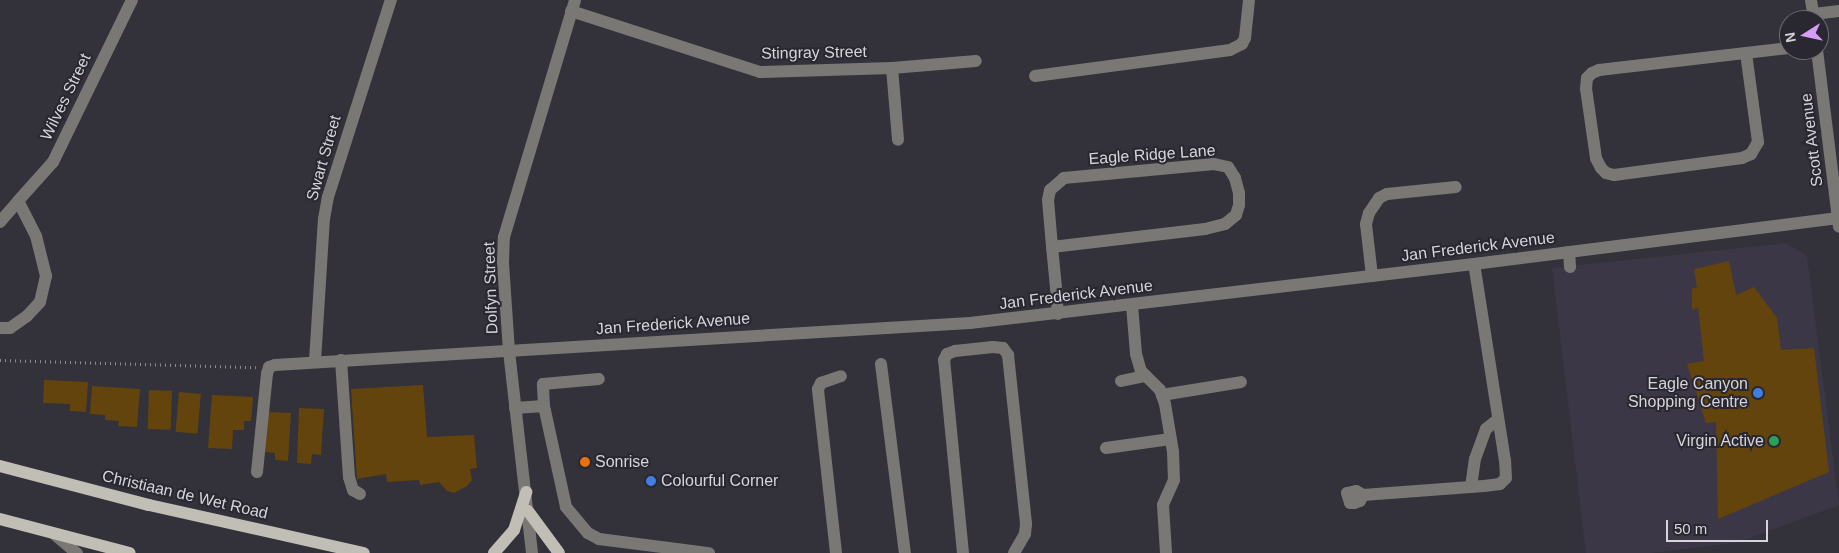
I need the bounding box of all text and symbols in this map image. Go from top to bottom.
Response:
north arrow [1779,10,1829,60]
text: N [1781,31,1799,44]
street label: Stingray Street [761,42,867,64]
street label: Wilves Street [37,50,95,144]
street label: Scott Avenue [1797,92,1827,188]
street label: Swart Street [303,113,345,203]
street label: Eagle Ridge Lane [1088,141,1216,169]
street label: Jan Frederick Avenue [1400,228,1556,266]
street label: Dolfyn Street [480,241,502,335]
street label: Jan Frederick Avenue [998,276,1154,314]
street label: Jan Frederick Avenue [595,309,751,339]
place label: Eagle Canyon Shopping Centre [1628,374,1748,412]
marker: Eagle Canyon Shopping Centre [1752,387,1764,399]
place label: Virgin Active [1675,431,1764,451]
marker: Virgin Active [1768,435,1780,447]
place label: Sonrise [595,452,649,472]
marker: Sonrise [579,456,591,468]
street label: Christiaan de Wet Road [100,467,270,523]
place label: Colourful Corner [661,471,778,491]
marker: Colourful Corner [645,475,657,487]
scale bar [1669,510,1772,542]
text: 50 m [1674,520,1707,537]

